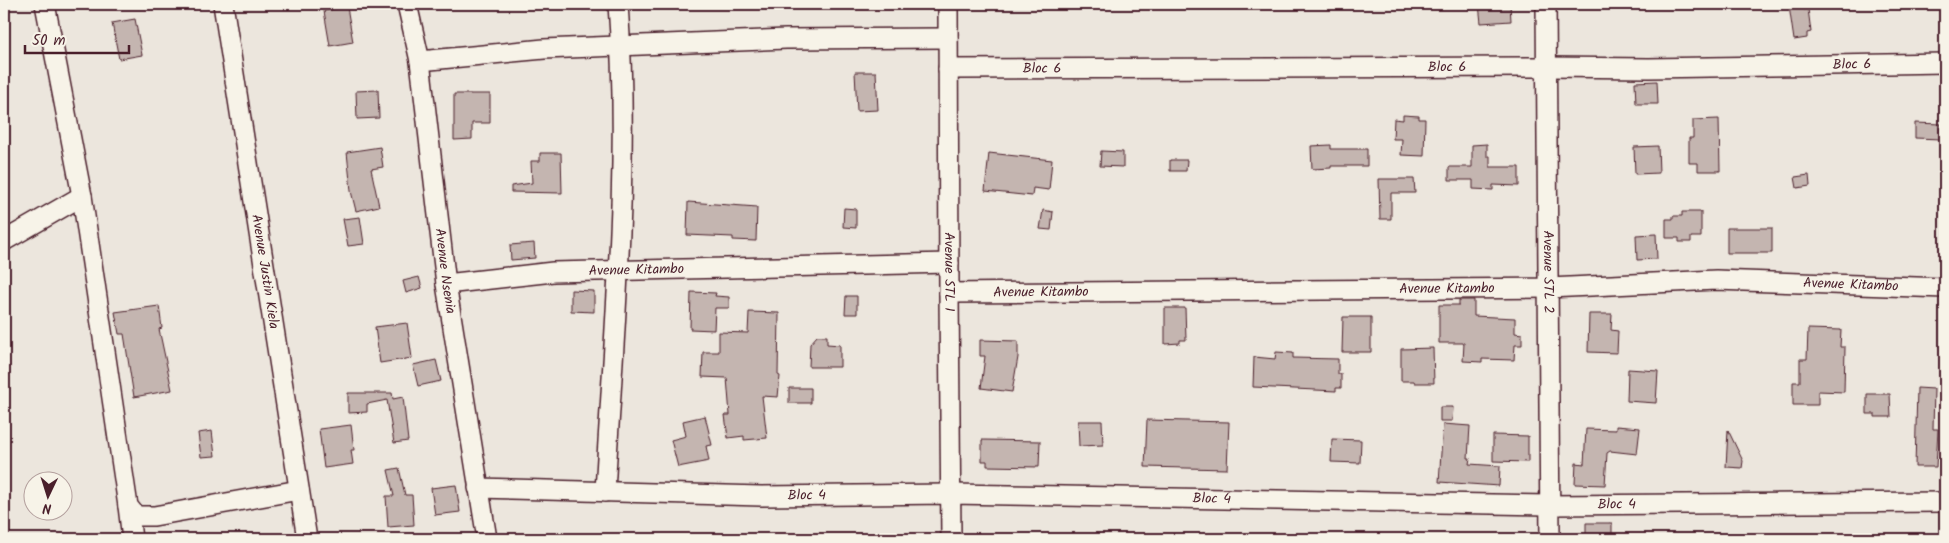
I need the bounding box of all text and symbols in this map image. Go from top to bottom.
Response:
scale bar [25,22,129,54]
text: 50 m [32,29,66,53]
street label: Bloc 6 [1833,53,1871,76]
street label: Bloc 6 [1428,56,1466,78]
street label: Bloc 6 [1023,58,1061,80]
street label: Avenue Justin Kiela [245,213,285,331]
street label: Avenue Nsenia [429,227,462,315]
street label: Avenue STL 2 [1537,230,1559,314]
street label: Avenue STL 1 [938,232,960,312]
street label: Avenue Kitambo [588,258,684,282]
street label: Avenue Kitambo [1803,272,1899,297]
street label: Avenue Kitambo [1399,277,1495,300]
street label: Avenue Kitambo [993,281,1089,304]
north arrow [22,470,72,520]
street label: Bloc 4 [788,484,826,507]
street label: Bloc 4 [1192,487,1231,510]
street label: Bloc 4 [1598,493,1636,516]
text: N [42,497,52,519]

